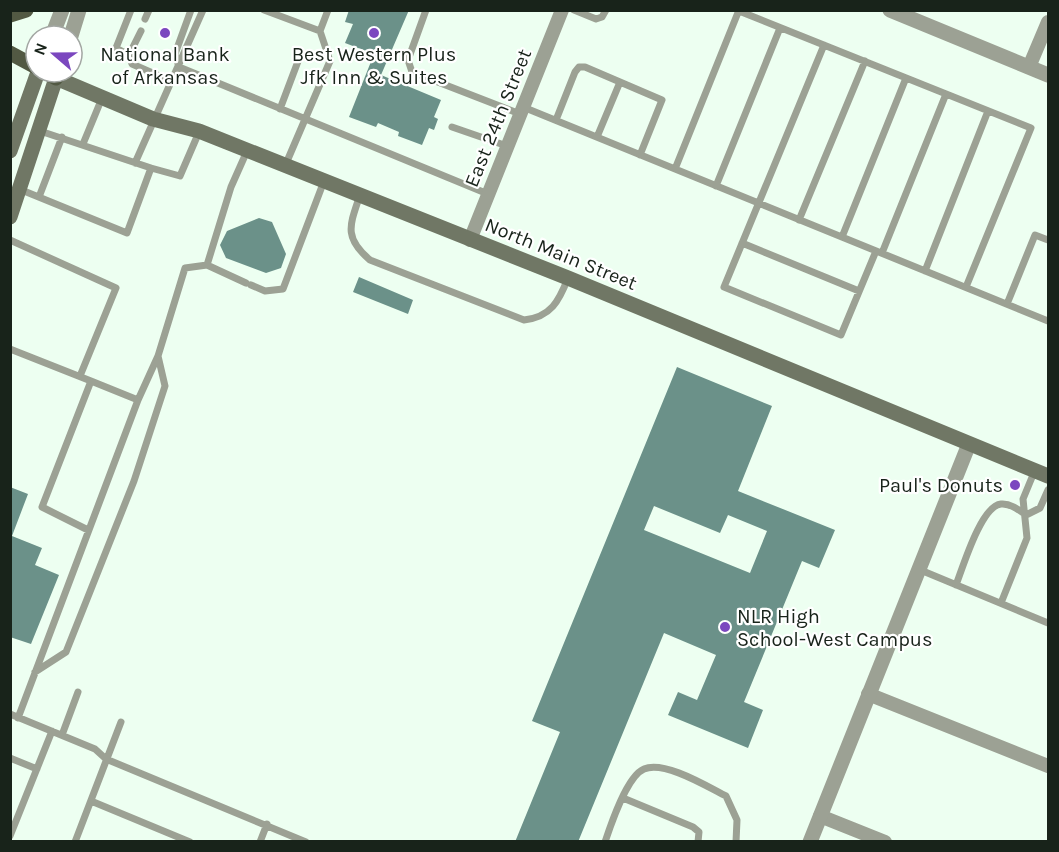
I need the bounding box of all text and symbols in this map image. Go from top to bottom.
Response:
north arrow [24,24,84,84]
marker: National Bank of Arkansas [158,26,172,40]
marker: Best Western Plus Jfk Inn & Suites [367,26,381,40]
text: N [29,40,51,58]
place label: National Bank of Arkansas [100,43,230,89]
place label: Best Western Plus Jfk Inn & Suites [292,43,456,89]
street label: East 24th Street [460,45,536,190]
street label: North Main Street [482,213,641,295]
place label: Paul's Donuts [879,474,1003,497]
marker: Paul's Donuts [1008,478,1022,492]
place label: NLR High School-West Campus [737,605,932,651]
marker: NLR High School-West Campus [718,620,732,634]

